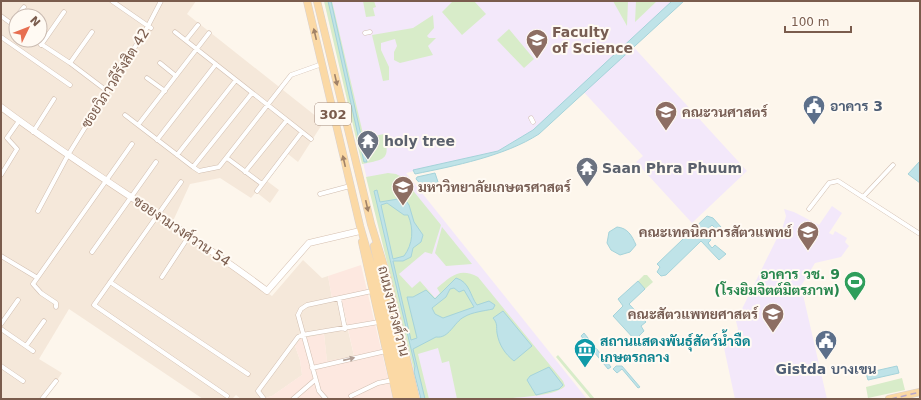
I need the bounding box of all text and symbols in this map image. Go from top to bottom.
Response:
north arrow [8,8,48,48]
scale bar [785,8,851,34]
text: N [27,14,43,29]
text: 100 m [791,15,829,29]
place label: Faculty of Science [552,24,633,56]
street label: ซอยวิภาวดีรังสิต 42 [77,25,152,131]
school or university icon: Faculty of Science [524,27,550,60]
one-way arrow [311,28,317,41]
one-way arrow [334,74,340,86]
public building icon: อาคาร 3 [801,93,827,126]
place label: อาคาร 3 [830,98,883,114]
school or university icon: คณะวนศาสตร์ [653,99,679,132]
road number: 302 [315,103,351,125]
place label: คณะวนศาสตร์ [682,103,769,120]
temple icon: holy tree [355,128,381,161]
place label: holy tree [384,133,455,149]
one-way arrow [341,155,347,167]
temple icon: Saan Phra Phuum [574,155,600,188]
place label: Saan Phra Phuum [602,160,742,176]
school or university icon: มหาวิทยาลัยเกษตรศาสตร์ [390,174,416,207]
place label: มหาวิทยาลัยเกษตรศาสตร์ [418,178,572,195]
street label: ซอยงามวงศ์วาน 54 [130,192,234,269]
one-way arrow [364,200,370,212]
school or university icon: คณะเทคนิคการสัตวแพทย์ [795,219,821,252]
place label: คณะเทคนิคการสัตวแพทย์ [639,223,793,240]
street label: ถนนงามวงศ์วาน [375,264,414,358]
place label: อาคาร วช. 9 (โรงยิมจิตต์มิตรภาพ) [714,266,840,298]
sports icon: อาคาร วช. 9 (โรงยิมจิตต์มิตรภาพ) [842,269,868,302]
school or university icon: คณะสัตวแพทยศาสตร์ [760,301,786,334]
place label: คณะสัตวแพทยศาสตร์ [628,305,759,322]
public building icon: Gistda บางเขน [813,328,839,361]
place label: สถานแสดงพันธุ์สัตว์น้ำจืด เกษตรกลาง [600,329,751,365]
museum icon: สถานแสดงพันธุ์สัตว์น้ำจืด เกษตรกลาง [572,336,598,369]
one-way arrow [343,356,355,362]
place label: Gistda บางเขน [775,361,877,377]

